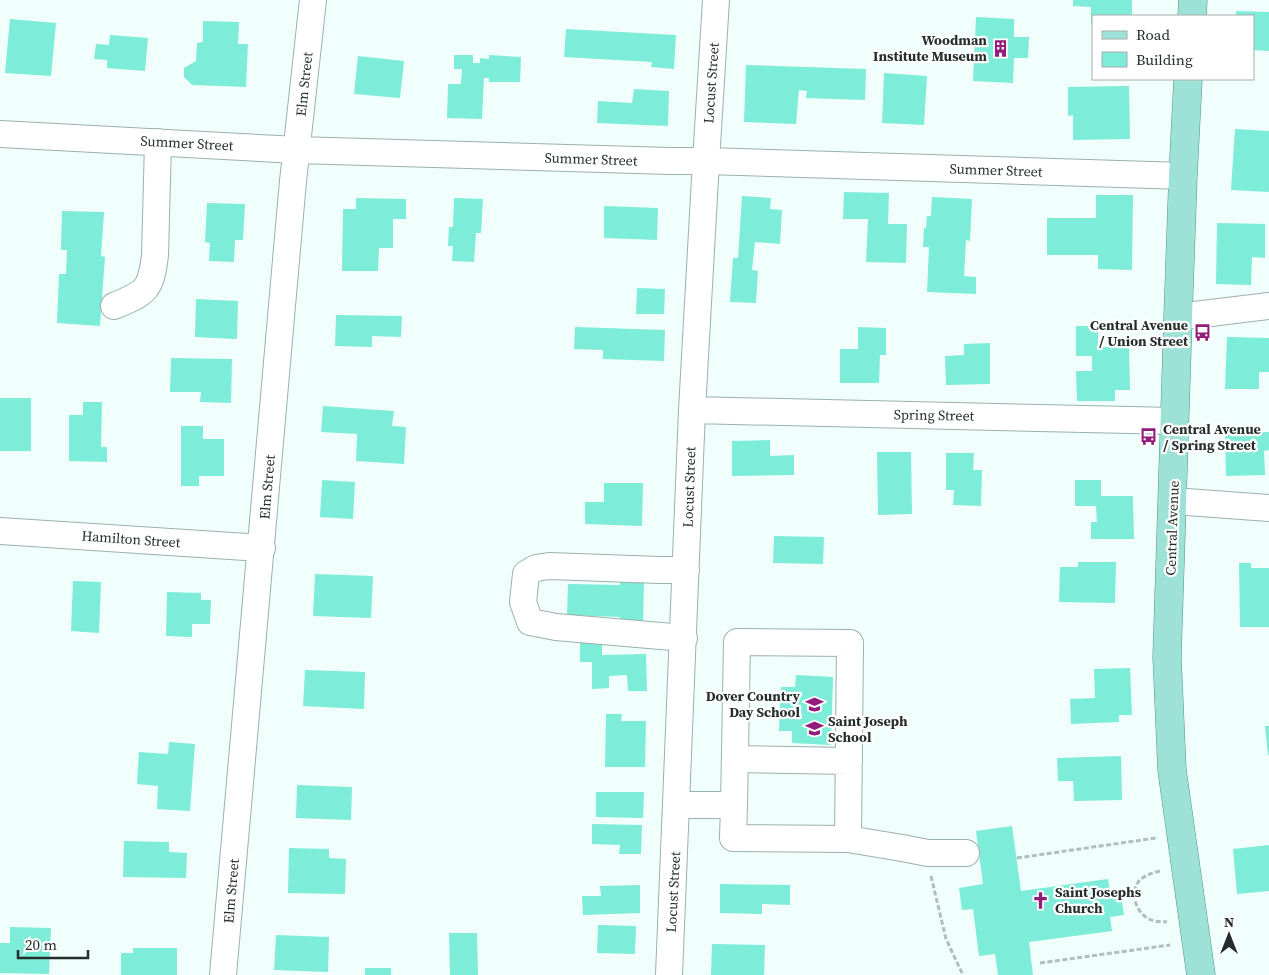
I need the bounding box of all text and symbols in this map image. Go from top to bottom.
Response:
legend [1092,15,1254,80]
text: Road [1136,24,1170,45]
place label: Woodman Institute Museum [873,30,987,66]
building icon: Woodman Institute Museum [991,38,1011,58]
street label: Locust Street [698,41,724,124]
text: Building [1136,49,1193,70]
street label: Elm Street [291,50,317,117]
street label: Summer Street [140,131,234,155]
street label: Summer Street [544,147,638,171]
street label: Summer Street [949,158,1043,182]
place label: Central Avenue / Union Street [1090,315,1189,351]
bus stop icon: Central Avenue / Union Street [1192,323,1212,343]
street label: Spring Street [894,404,975,426]
place label: Central Avenue / Spring Street [1163,419,1261,455]
bus stop icon: Central Avenue / Spring Street [1139,427,1159,447]
street label: Locust Street [678,446,700,528]
street label: Elm Street [254,453,280,520]
street label: Central Avenue [1160,480,1184,576]
street label: Hamilton Street [81,526,181,552]
place label: Dover Country Day School [706,686,801,722]
school or university icon: Dover Country Day School [804,694,824,714]
place label: Saint Joseph School [828,711,908,747]
school or university icon: Saint Joseph School [804,719,824,739]
street label: Locust Street [661,851,685,933]
street label: Elm Street [218,857,244,924]
place label: Saint Josephs Church [1055,882,1142,918]
church icon: Saint Josephs Church [1031,890,1051,910]
north arrow [1204,910,1254,960]
text: N [1224,912,1234,932]
scale bar [18,928,88,960]
text: 20 m [25,934,57,955]

